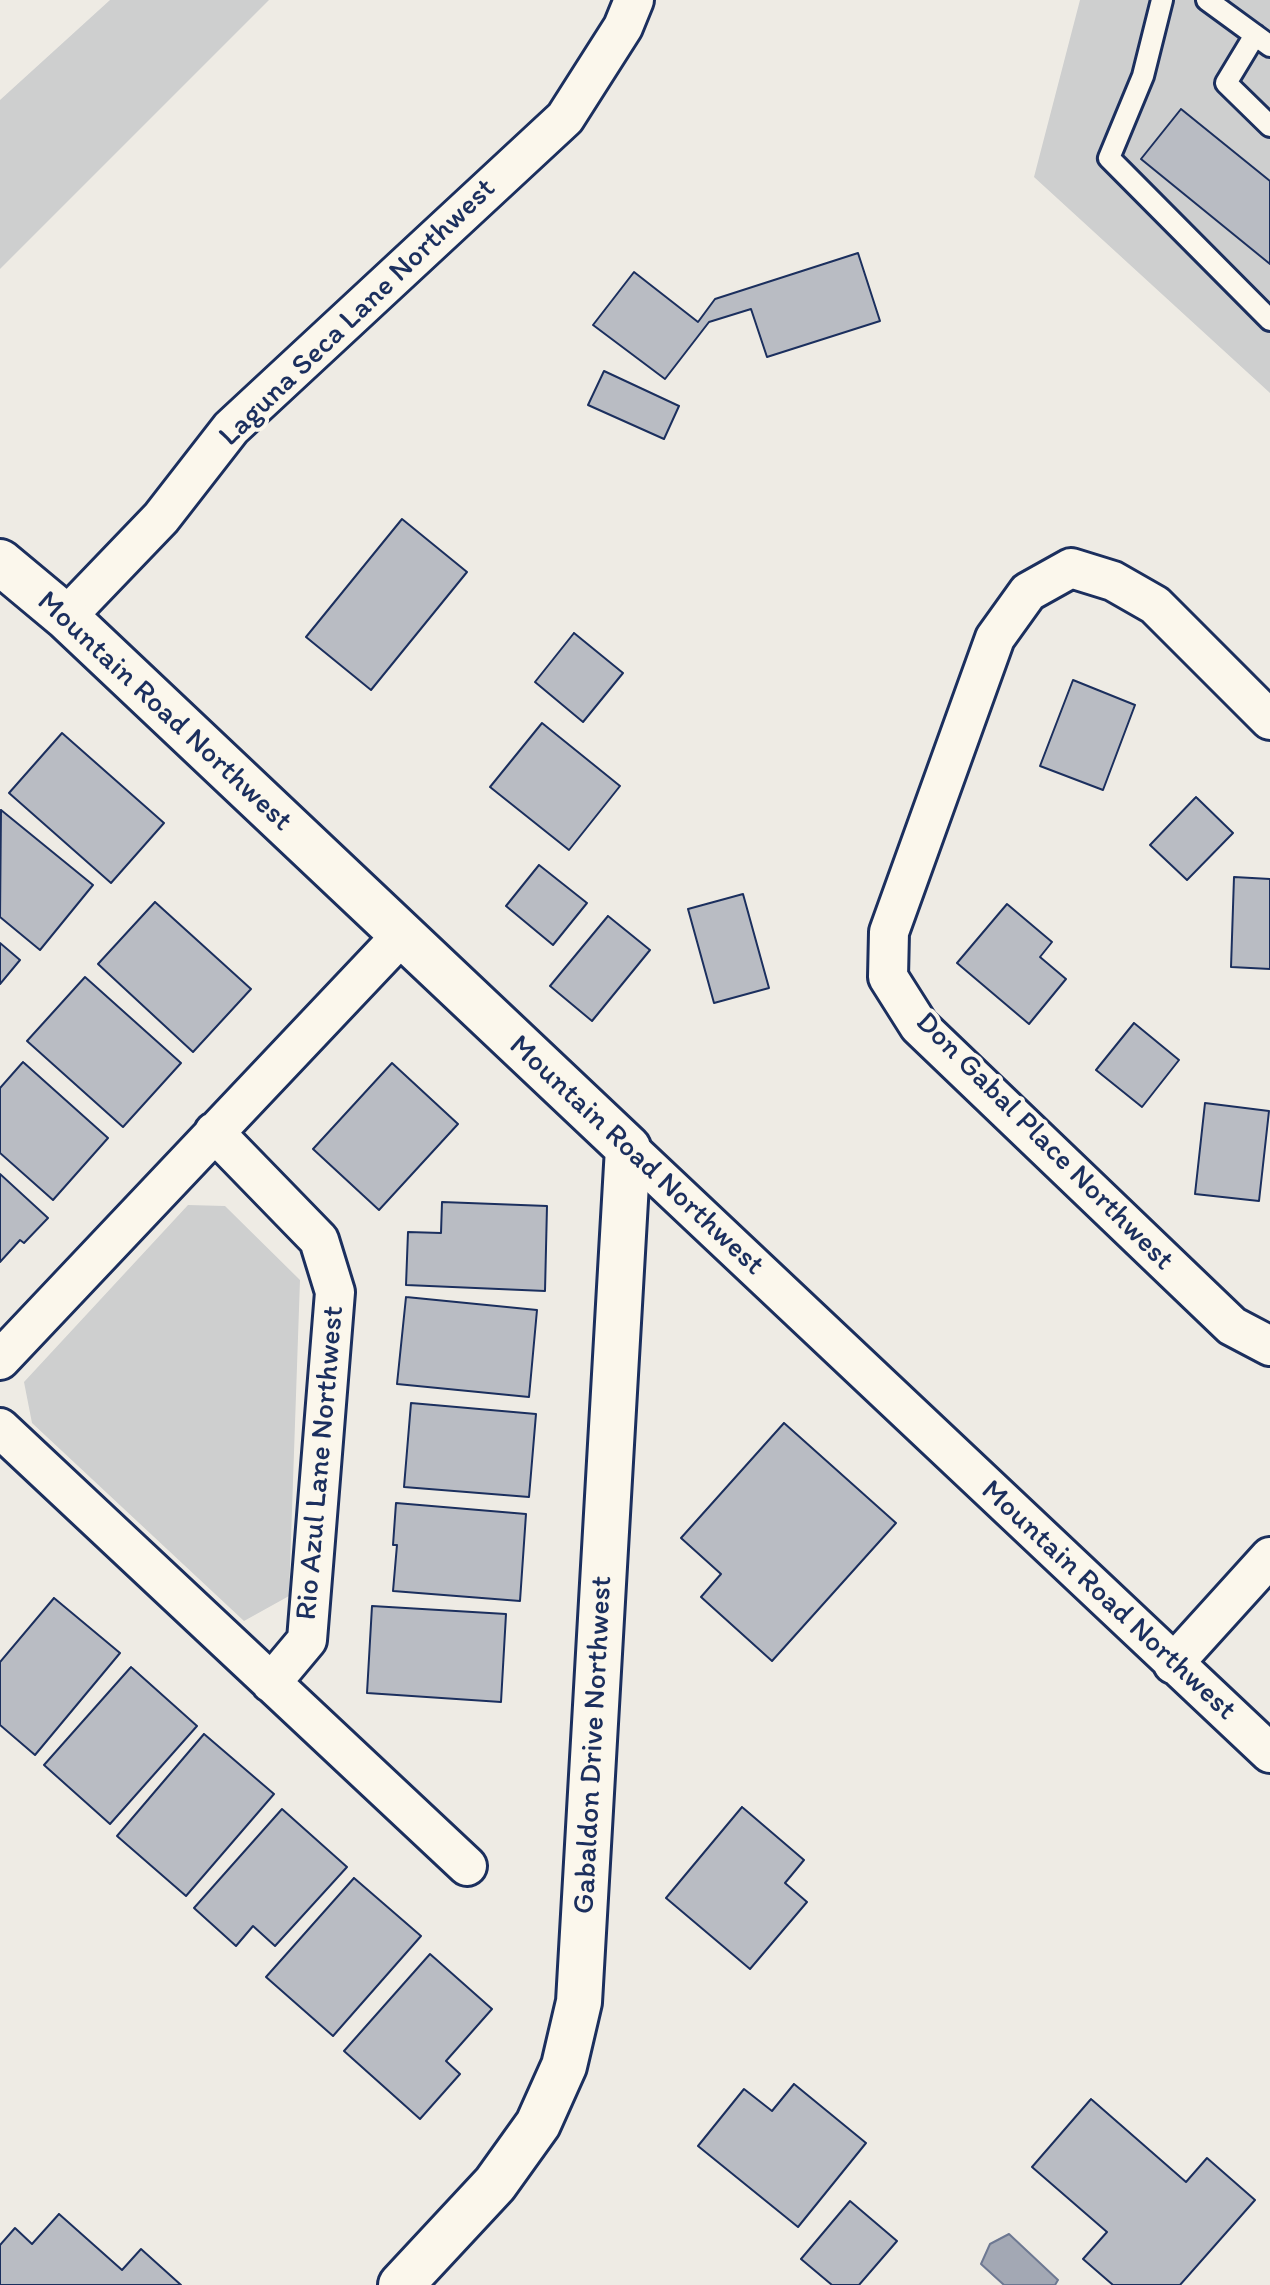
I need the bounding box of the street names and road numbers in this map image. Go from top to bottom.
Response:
street label: Laguna Seca Lane Northwest [212,171,504,455]
street label: Mountain Road Northwest [29,584,299,840]
street label: Don Gabal Place Northwest [907,1005,1181,1279]
street label: Mountain Road Northwest [501,1028,771,1284]
street label: Rio Azul Lane Northwest [289,1304,353,1622]
street label: Mountain Road Northwest [973,1473,1243,1729]
street label: Gabaldon Drive Northwest [567,1575,621,1915]

